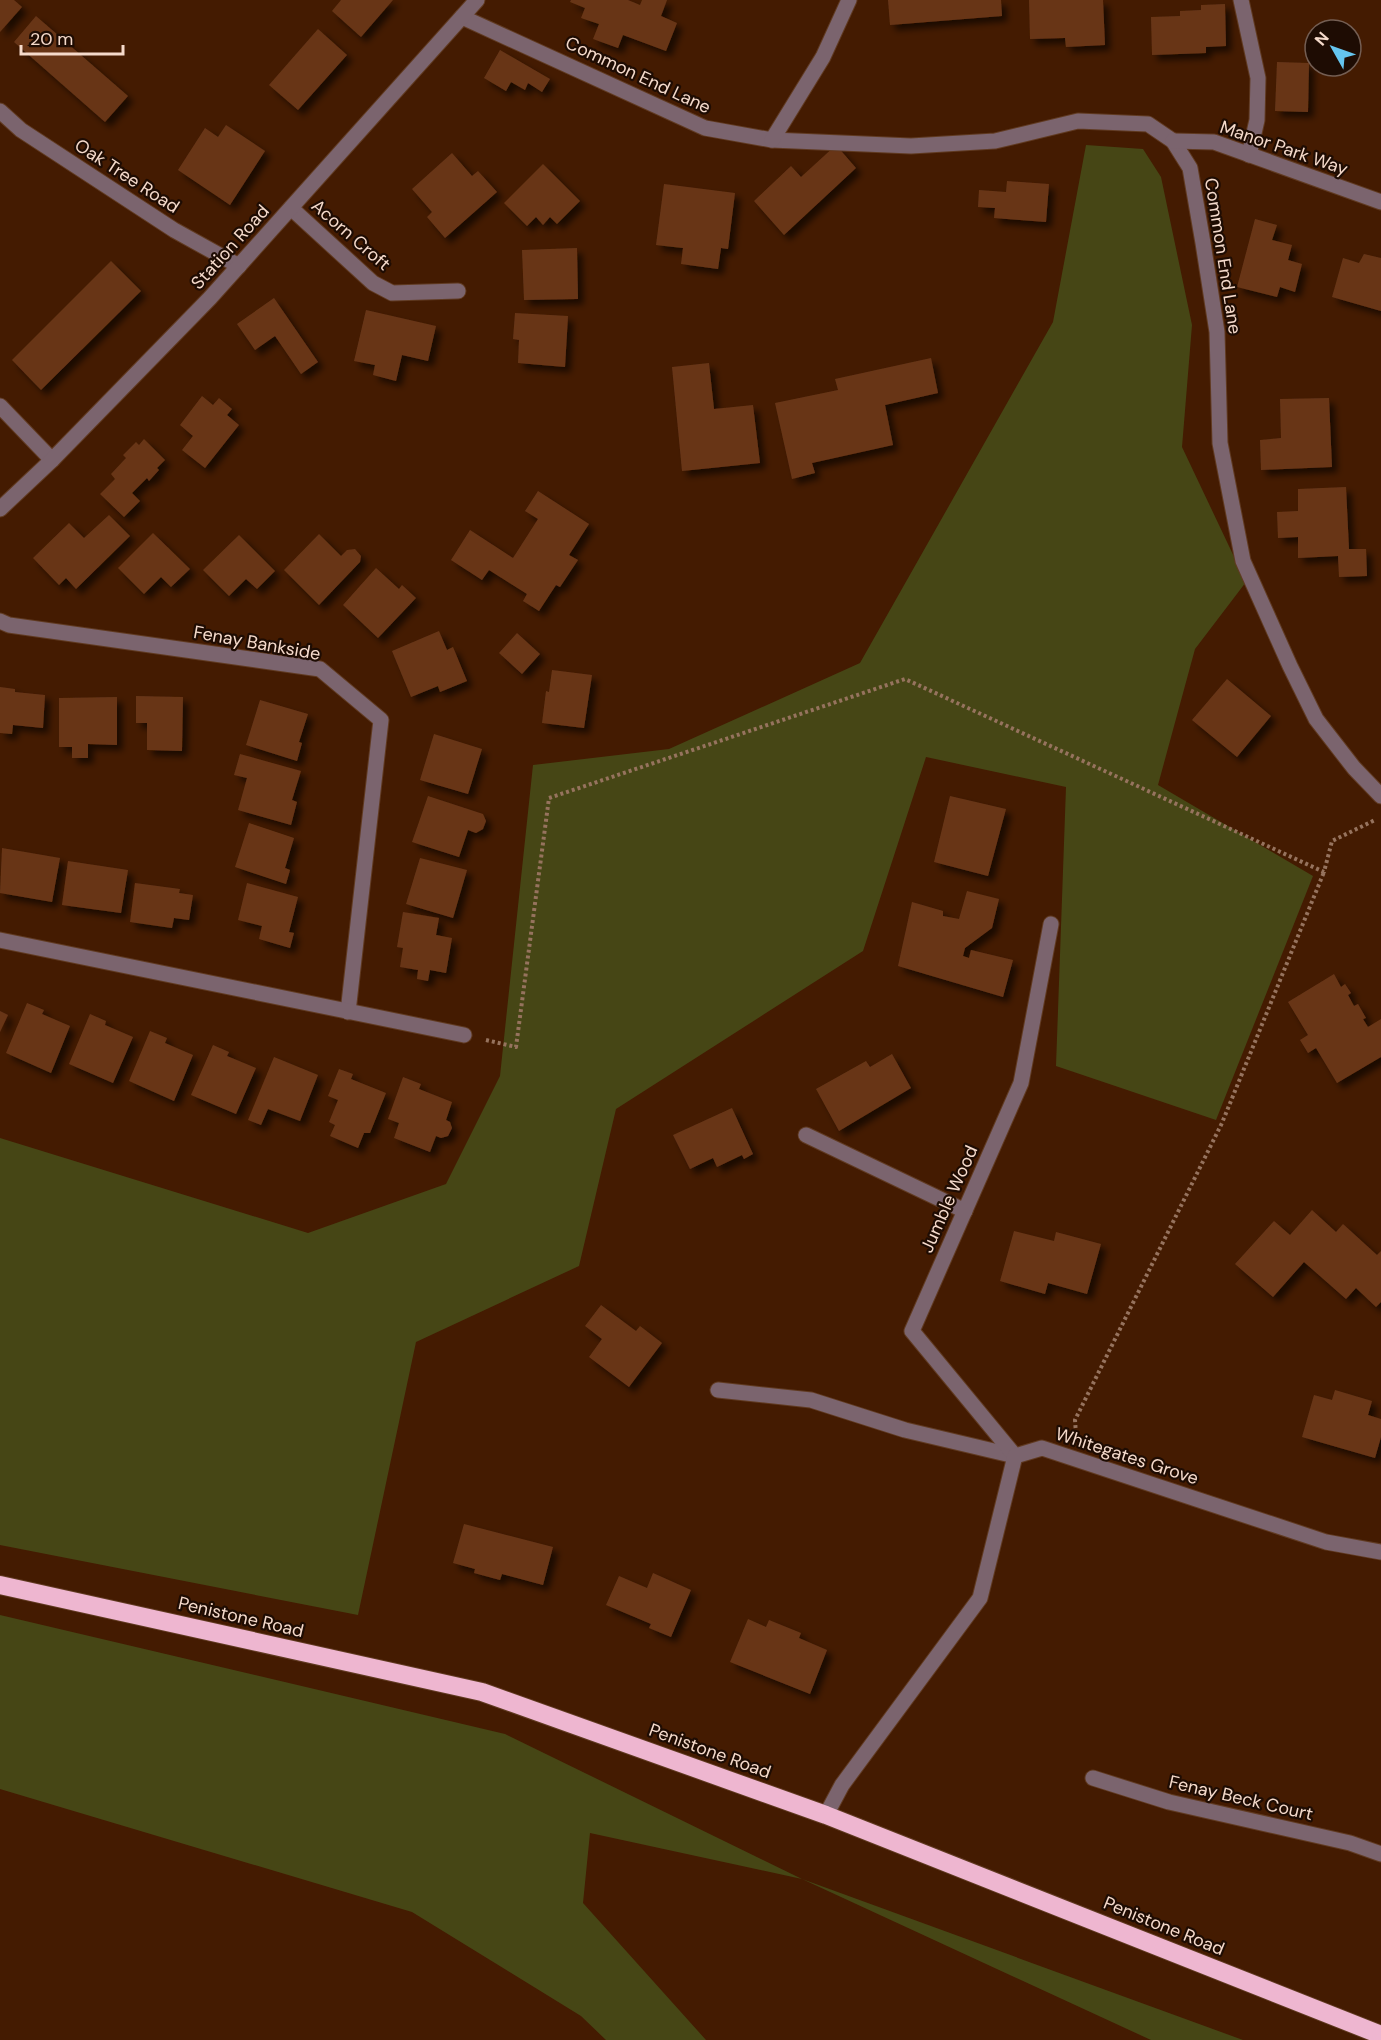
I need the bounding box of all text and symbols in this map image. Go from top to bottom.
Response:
scale bar [21,18,123,56]
north arrow [1303,18,1363,78]
text: 20 m [30,27,73,51]
text: N [1310,27,1334,50]
street label: Common End Lane [561,31,715,119]
street label: Manor Park Way [1217,115,1351,181]
street label: Oak Tree Road [70,133,184,219]
street label: Common End Lane [1199,176,1247,336]
street label: Acorn Croft [306,194,396,276]
street label: Station Road [186,200,274,294]
street label: Fenay Bankside [192,620,322,666]
street label: Jumble Wood [915,1142,983,1256]
street label: Whitegates Grove [1052,1422,1202,1490]
street label: Penistone Road [176,1591,306,1643]
street label: Penistone Road [646,1718,774,1784]
street label: Fenay Beck Court [1167,1770,1315,1826]
street label: Penistone Road [1100,1891,1228,1961]

